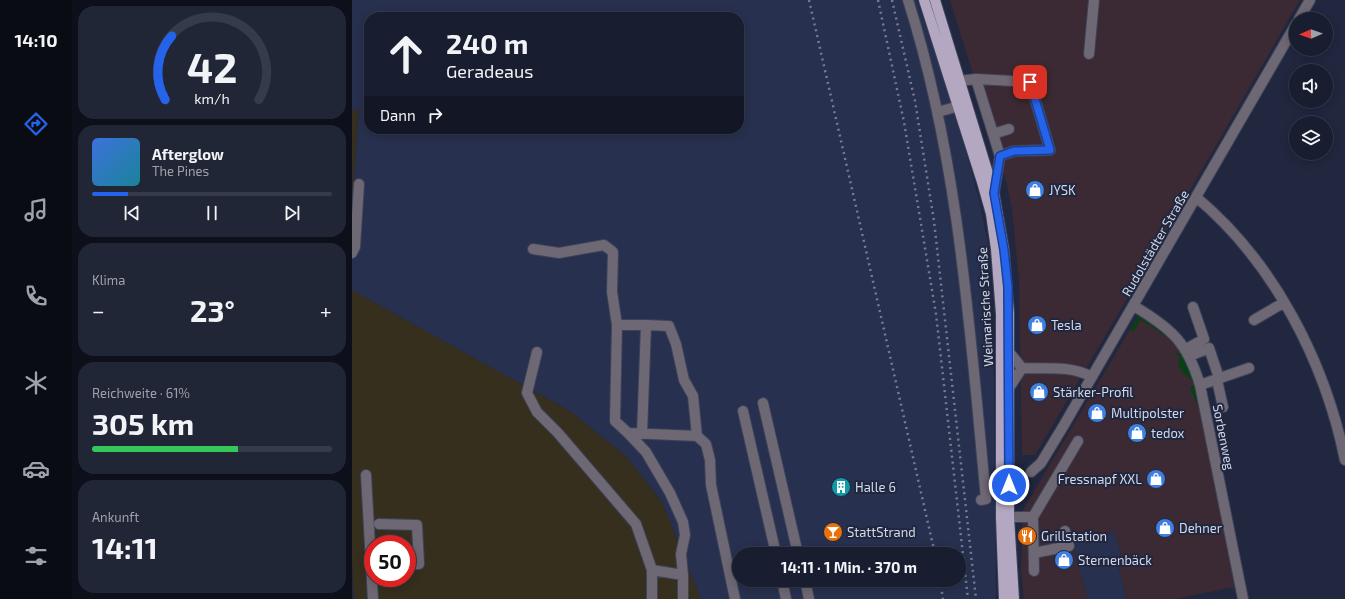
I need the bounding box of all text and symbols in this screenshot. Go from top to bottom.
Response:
north arrow [1289,12,1333,56]
map controls [1289,12,1333,160]
text: 240 m [446,26,529,60]
icon: ahead [380,28,432,80]
text: 14:10 [14,29,58,51]
text: 42 [187,41,237,91]
text: Geradeaus [446,60,533,82]
button: sound [1289,64,1333,108]
pin [1013,65,1047,99]
icon: arrive [1019,71,1041,93]
text: km/h [194,90,230,107]
icon: right [424,104,446,126]
text: Dann [380,106,416,124]
icon: directions [22,110,50,138]
button: layers [1289,116,1333,160]
text: Afterglow [152,145,224,163]
text: The Pines [152,163,209,179]
shop icon: JYSK [1024,179,1046,201]
place label: JYSK [1049,182,1076,198]
street label: Rudolstädter Straße [1118,187,1192,299]
icon: music [22,196,50,224]
icon: previous [121,202,143,224]
icon: pause [201,202,223,224]
icon: next [281,202,303,224]
street label: Weimarische Straße [974,247,996,367]
text: Klima [92,272,125,288]
icon: phone [22,282,50,310]
text: 23° [190,292,235,328]
text: − [92,297,105,323]
text: + [320,297,332,323]
shop icon: Tesla [1026,314,1048,336]
place label: Tesla [1051,317,1082,333]
icon: climate [22,369,50,397]
shop icon: Stärker-Profil [1028,381,1050,403]
place label: Stärker-Profil [1053,384,1133,400]
text: Reichweite · 61% [92,385,190,401]
shop icon: Multipolster [1086,402,1108,424]
street label: Sorbenweg [1210,403,1238,471]
text: 305 km [92,405,194,441]
place label: Multipolster [1111,405,1184,421]
shop icon: tedox [1126,422,1148,444]
place label: tedox [1151,425,1185,441]
icon: car [22,455,50,483]
position arrow [988,464,1030,506]
shop icon: Fressnapf XXL [1145,468,1167,490]
place label: Fressnapf XXL [1058,471,1142,487]
building icon: Halle 6 [830,476,852,498]
place label: Halle 6 [855,479,896,495]
text: Ankunft [92,509,139,525]
shop icon: Dehner [1154,517,1176,539]
place label: Dehner [1179,520,1222,536]
bar icon: StattStrand [822,521,844,543]
place label: StattStrand [847,524,916,540]
restaurant icon: Grillstation [1016,525,1038,547]
place label: Grillstation [1041,528,1107,544]
text: 14:11 [92,529,158,565]
speed limit sign: 50 [364,535,416,587]
icon: filters [22,542,50,570]
shop icon: Sternenbäck [1053,549,1075,571]
place label: Sternenbäck [1078,552,1152,568]
text: 14:11 · 1 Min. · 370 m [781,558,917,576]

